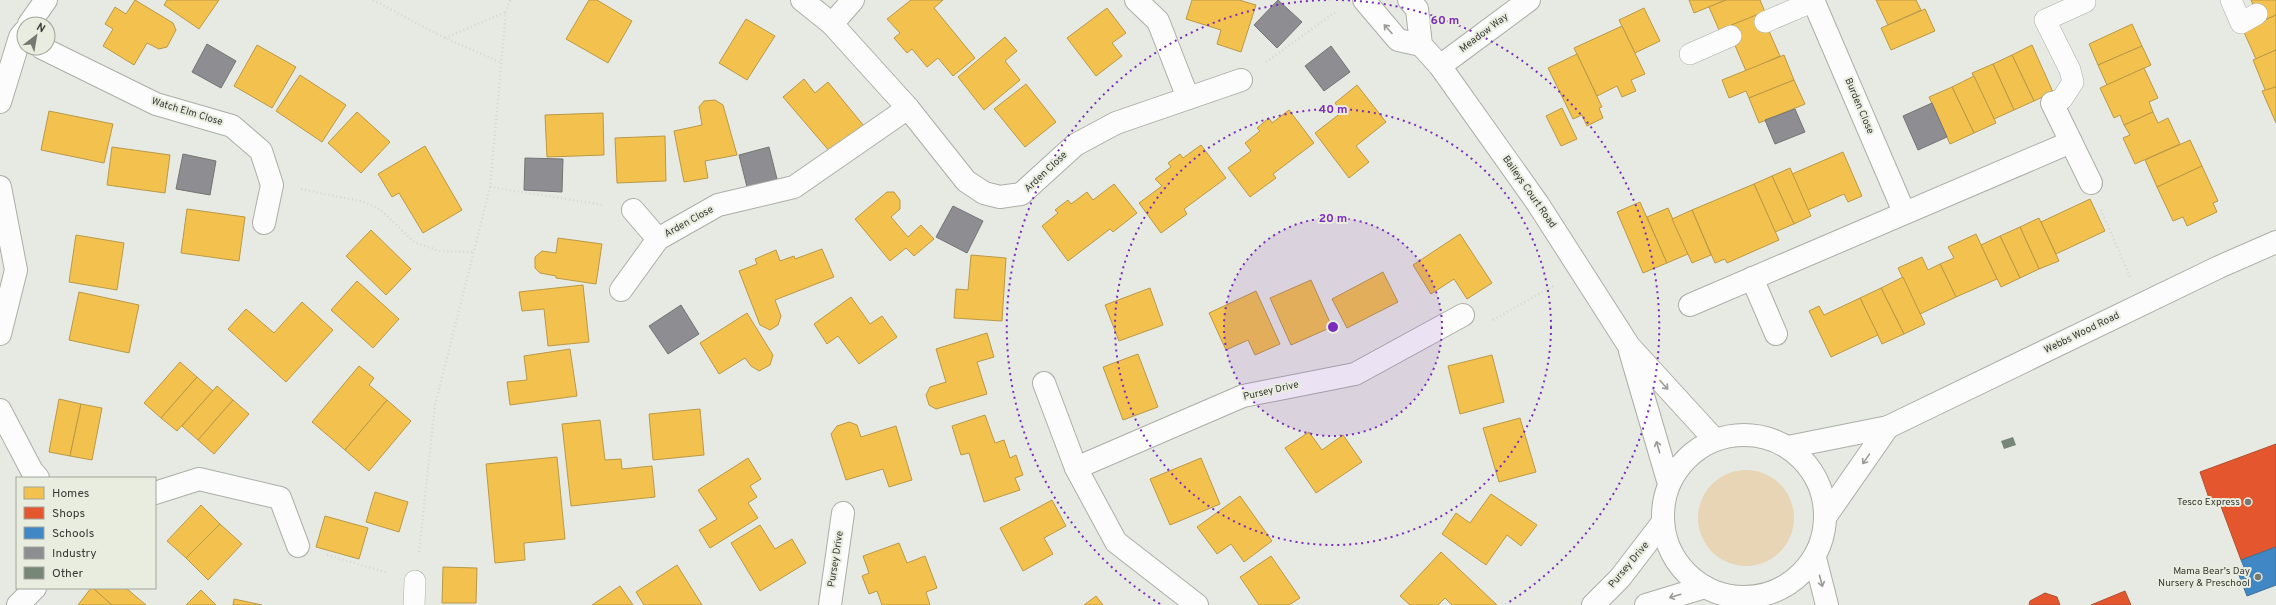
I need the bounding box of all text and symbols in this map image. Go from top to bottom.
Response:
street label: Meadow Way [1457,10,1511,56]
text: 60 m [1431,13,1459,29]
north arrow [16,16,56,56]
text: N [34,20,48,36]
one-way arrow [1384,24,1393,34]
street label: Burden Close [1841,76,1877,136]
street label: Watch Elm Close [150,95,224,129]
text: 40 m [1318,102,1348,118]
street label: Arden Close [1022,149,1070,195]
street label: Baileys Court Road [1499,153,1559,231]
street label: Arden Close [662,203,716,241]
text: 20 m [1319,211,1347,227]
street label: Webbs Wood Road [2042,309,2122,357]
centre of rings [1326,320,1340,334]
street label: Pursey Drive [1242,378,1300,404]
one-way arrow [1659,380,1668,390]
one-way arrow [1654,441,1661,454]
one-way arrow [1862,453,1870,464]
legend [16,477,156,589]
text: Homes [52,486,89,502]
place label: Tesco Express [2177,496,2240,509]
marker: Tesco Express [2243,497,2253,507]
text: Shops [52,506,85,522]
text: Schools [52,526,94,542]
street label: Pursey Drive [825,530,847,588]
street label: Pursey Drive [1606,539,1652,591]
text: Industry [52,546,97,562]
place label: Mama Bear's Day Nursery & Preschool [2158,565,2250,590]
text: Other [52,566,84,582]
marker: Mama Bear's Day Nursery & Preschool [2253,572,2263,582]
one-way arrow [1817,575,1825,588]
one-way arrow [1669,593,1682,600]

